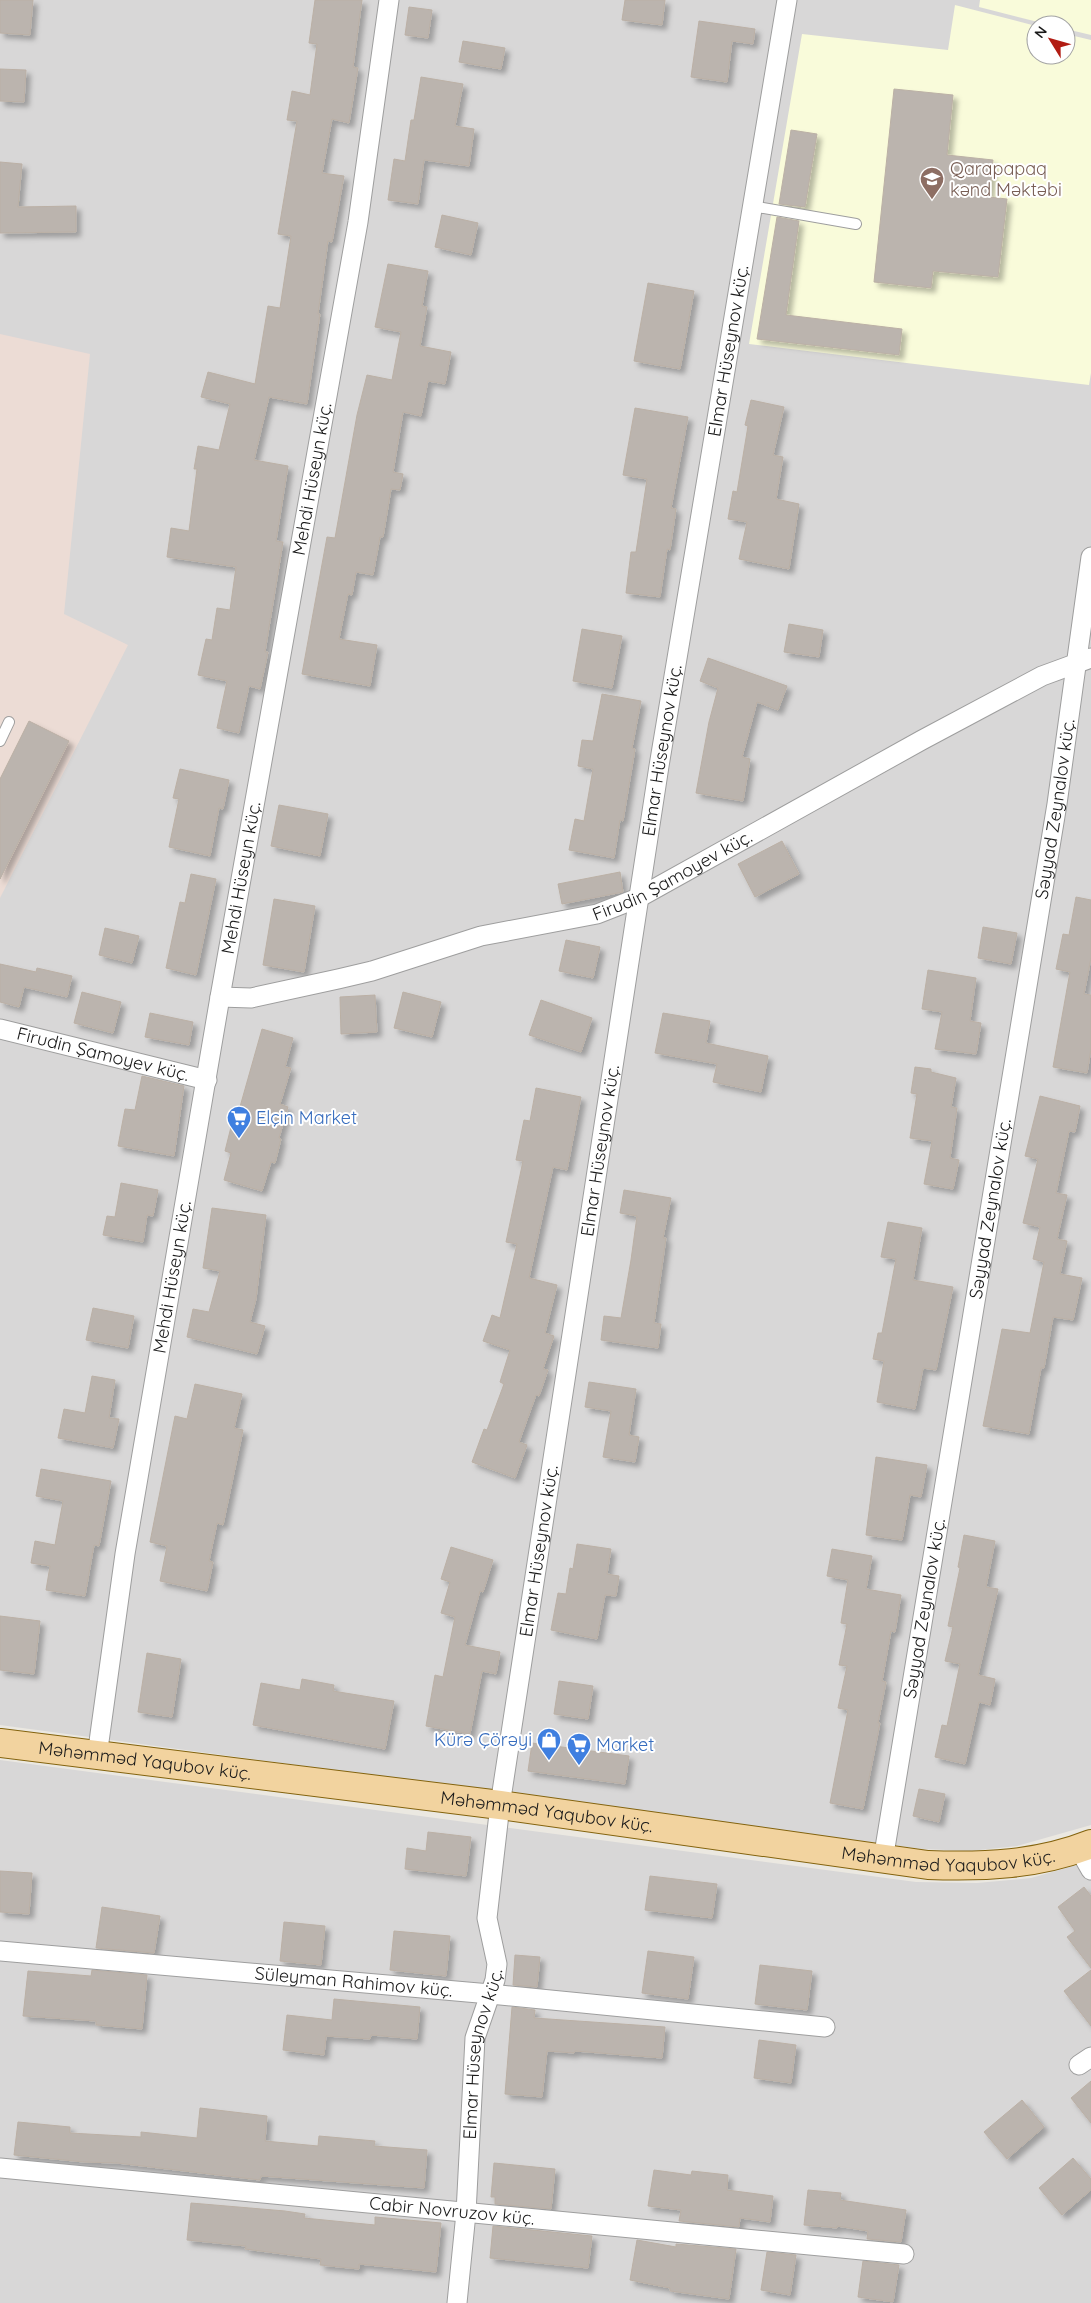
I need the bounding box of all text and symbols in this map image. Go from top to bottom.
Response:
north arrow [1026,15,1076,65]
text: N [1030,23,1051,42]
place label: Qarapapaq kənd Məktəbi [950,157,1062,201]
school or university icon: Qarapapaq kənd Məktəbi [919,166,945,200]
street label: Elmar Hüseynov küç. [702,263,754,438]
street label: Mehdi Hüseyn küç. [287,401,337,557]
street label: Elmar Hüseynov küç. [636,663,687,838]
street label: Səyyad Zeynalov küç. [1029,717,1080,901]
street label: Mehdi Hüseyn küç. [216,800,266,956]
street label: Firudin Şamoyev küç. [589,825,756,926]
street label: Firudin Şamoyev küç. [14,1022,192,1086]
street label: Elmar Hüseynov küç. [575,1063,624,1238]
supermarket icon: Elçin Market [226,1105,252,1139]
place label: Elçin Market [256,1106,357,1129]
street label: Səyyad Zeynalov küç. [964,1117,1016,1301]
street label: Mehdi Hüseyn küç. [147,1199,196,1355]
street label: Elmar Hüseynov küç. [514,1463,563,1638]
street label: Səyyad Zeynalov küç. [898,1516,950,1700]
shop icon: Kürə Çörəyi [536,1727,562,1761]
place label: Kürə Çörəyi [434,1728,532,1751]
supermarket icon: Market [566,1732,592,1766]
place label: Market [596,1733,654,1756]
street label: Məhəmməd Yaqubov küç. [37,1736,253,1785]
street label: Məhəmməd Yaqubov küç. [439,1786,655,1837]
street label: Məhəmməd Yaqubov küç. [840,1841,1057,1877]
street label: Süleyman Rahimov küç. [254,1961,454,2002]
street label: Elmar Hüseynov küç. [458,1968,507,2140]
street label: Cabir Novruzov küç. [368,2191,536,2230]

